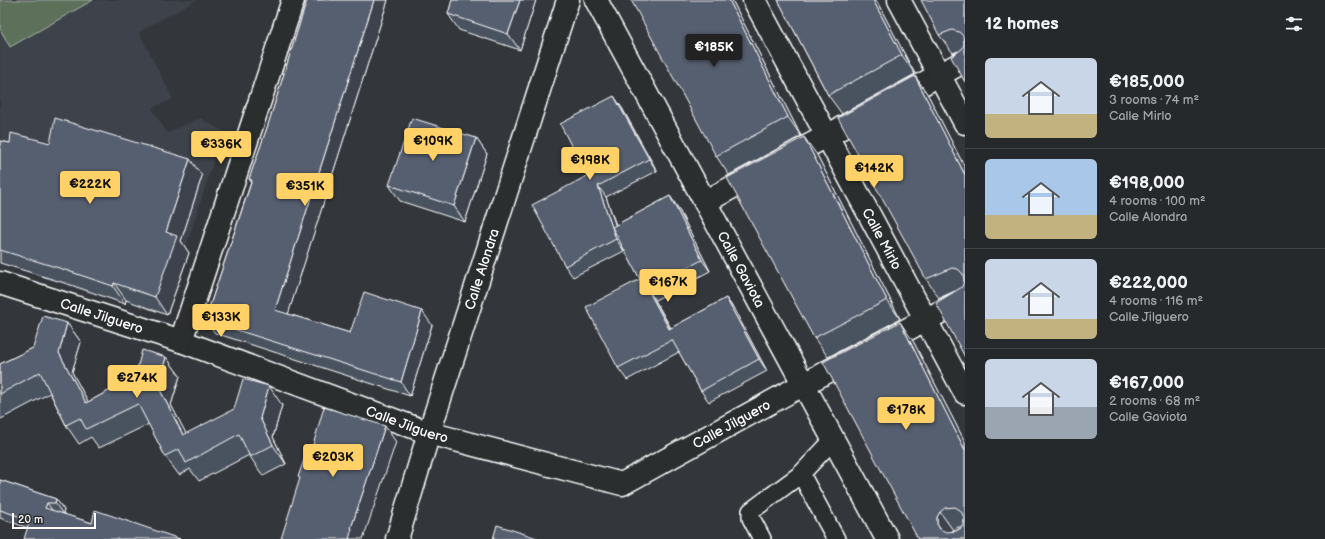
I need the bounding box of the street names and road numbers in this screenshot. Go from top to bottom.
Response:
street label: Calle Mirlo [858,205,905,273]
street label: Calle Alondra [461,226,503,312]
street label: Calle Gaviota [713,228,768,311]
street label: Calle Jilguero [58,295,145,337]
street label: Calle Jilguero [690,396,774,453]
street label: Calle Jilguero [363,402,450,447]

